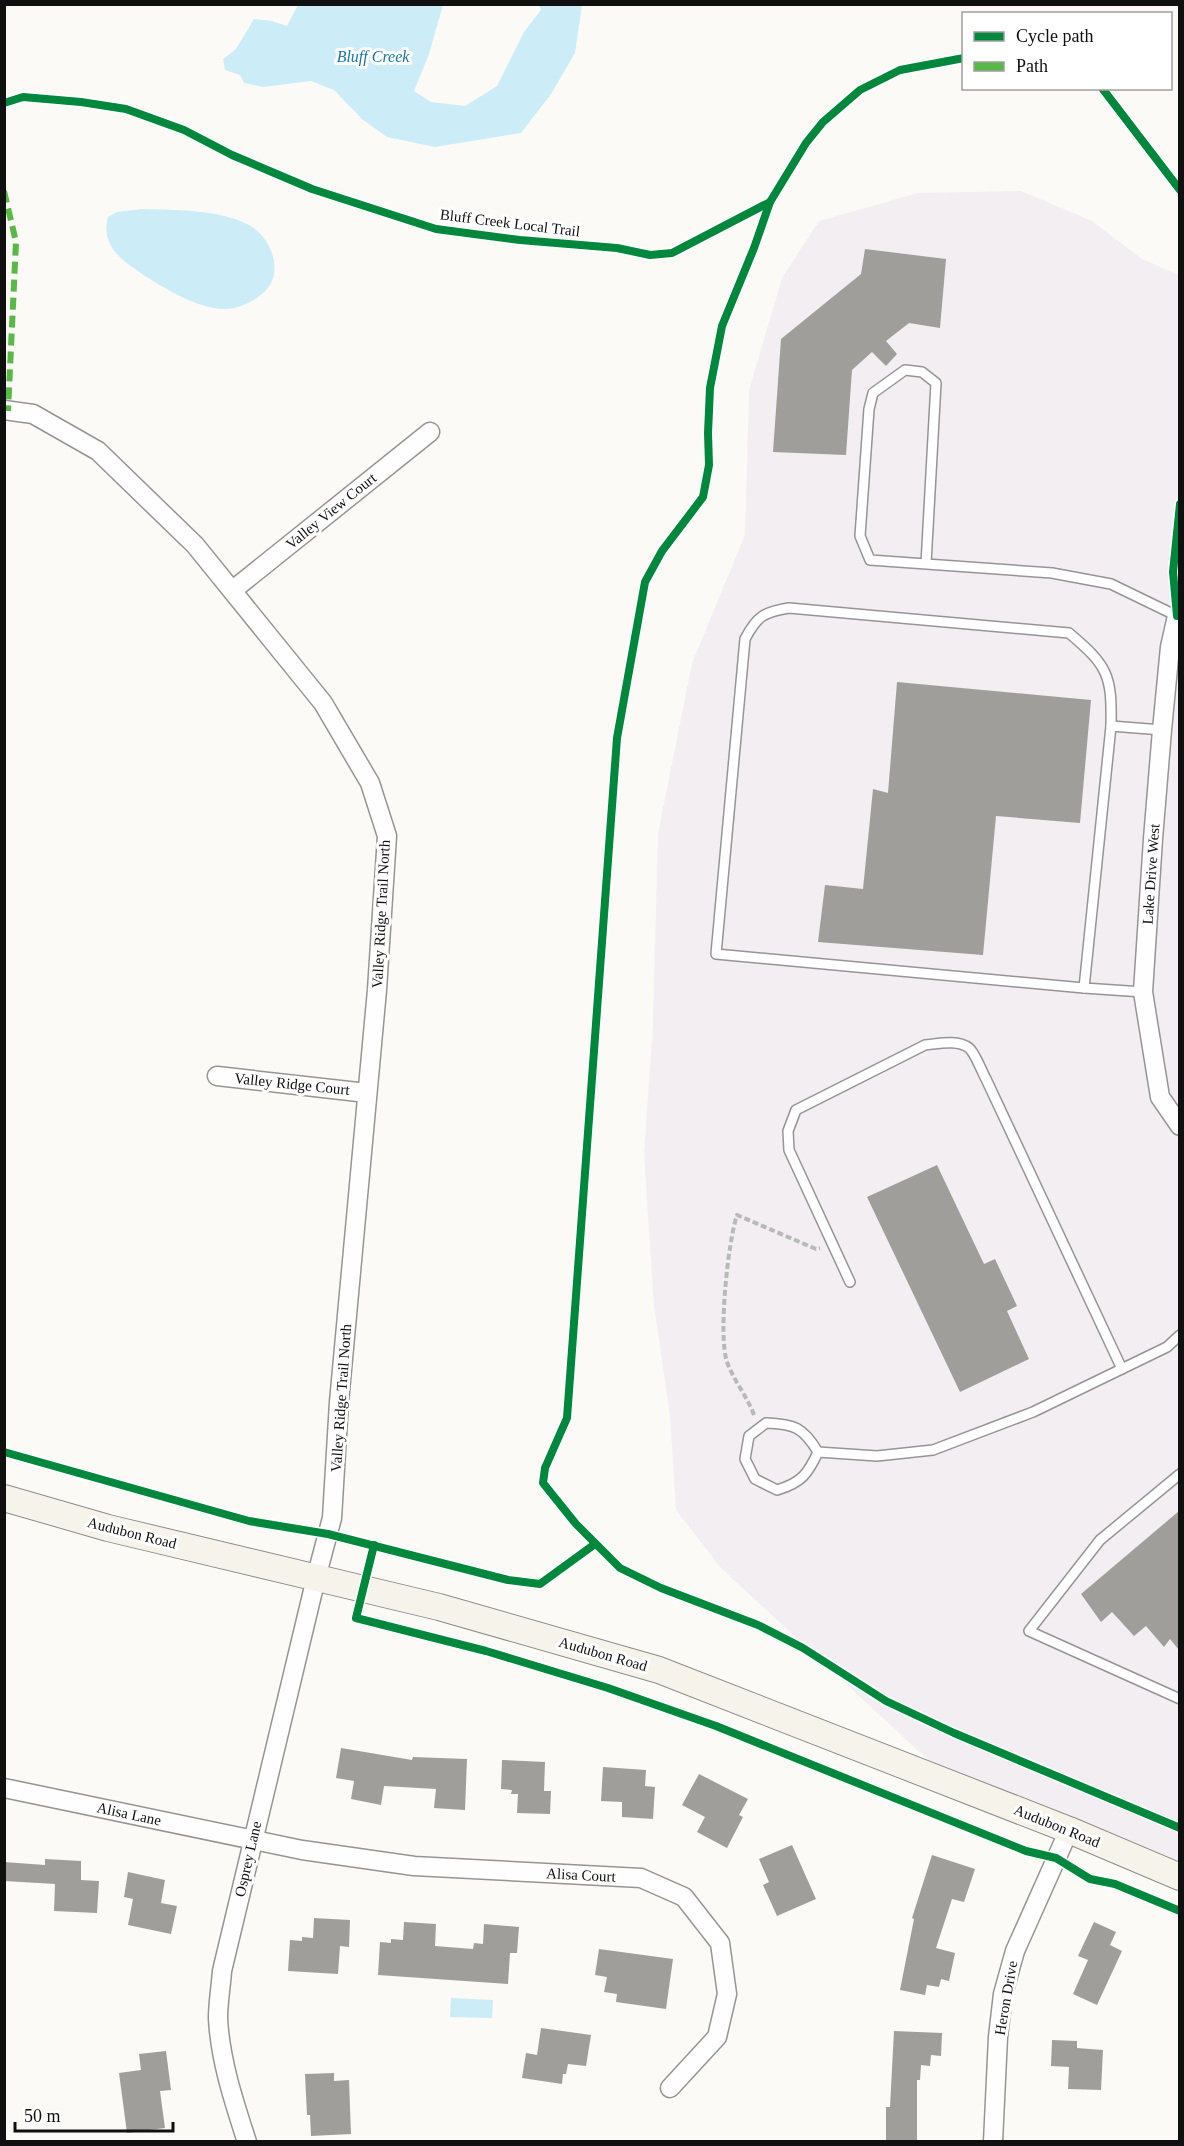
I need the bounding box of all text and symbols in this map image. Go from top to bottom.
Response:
legend [962,12,1172,90]
text: Cycle path [1016,26,1093,46]
water label: Bluff Creek [337,48,410,66]
text: Path [1016,56,1048,76]
street label: Bluff Creek Local Trail [439,206,581,240]
street label: Valley View Court [283,469,380,552]
street label: Lake Drive West [1139,822,1163,925]
street label: Valley Ridge Trail North [369,839,393,989]
street label: Valley Ridge Court [234,1070,351,1098]
street label: Valley Ridge Trail North [328,1323,354,1473]
street label: Audubon Road [86,1514,179,1552]
street label: Audubon Road [557,1634,650,1674]
street label: Alisa Lane [95,1799,163,1829]
street label: Audubon Road [1012,1801,1103,1851]
street label: Osprey Lane [232,1819,265,1898]
street label: Alisa Court [546,1865,617,1885]
street label: Heron Drive [992,1959,1020,2037]
scale bar [15,2095,172,2133]
text: 50 m [24,2106,61,2126]

